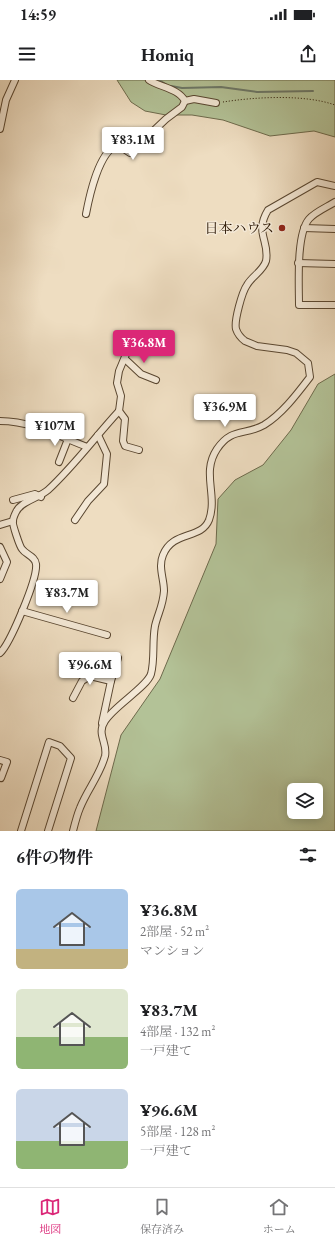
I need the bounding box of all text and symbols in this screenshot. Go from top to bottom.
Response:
text: 14:59 [20,5,56,24]
icon: menu [16,43,38,65]
text: Homiq [141,43,194,66]
icon: share [297,43,319,65]
pin: ¥83.1M [100,127,166,161]
text: ¥83.1M [111,131,155,148]
place label: 日本ハウス [204,219,274,237]
marker: 日本ハウス [277,223,287,233]
pin: ¥36.8M [111,330,177,364]
text: ¥36.8M [122,334,166,351]
pin: ¥36.9M [192,394,258,428]
text: ¥36.9M [203,398,247,415]
pin: ¥107M [27,413,83,447]
text: ¥107M [34,417,76,434]
pin: ¥83.7M [34,580,100,614]
text: ¥83.7M [45,584,89,601]
pin: ¥96.6M [57,652,123,686]
text: ¥96.6M [68,656,112,673]
map controls [287,783,323,819]
button: layers [287,783,323,819]
icon: filters [297,844,319,866]
text: 6件の物件 [16,846,93,868]
text: ¥36.8M [140,899,198,921]
icon: home [48,905,96,953]
text: 2部屋 · 52 m² [140,923,209,940]
text: マンション [140,942,204,959]
text: ¥83.7M [140,999,198,1021]
icon: home [48,1005,96,1053]
text: 4部屋 · 132 m² [140,1023,215,1040]
text: 一戸建て [140,1042,192,1059]
text: ¥96.6M [140,1099,198,1121]
icon: home [48,1105,96,1153]
text: 5部屋 · 128 m² [140,1123,215,1140]
text: 一戸建て [140,1142,192,1159]
tab: 地図 [39,1196,61,1236]
tab: 保存済み [140,1196,184,1236]
tab: ホーム [263,1196,296,1236]

